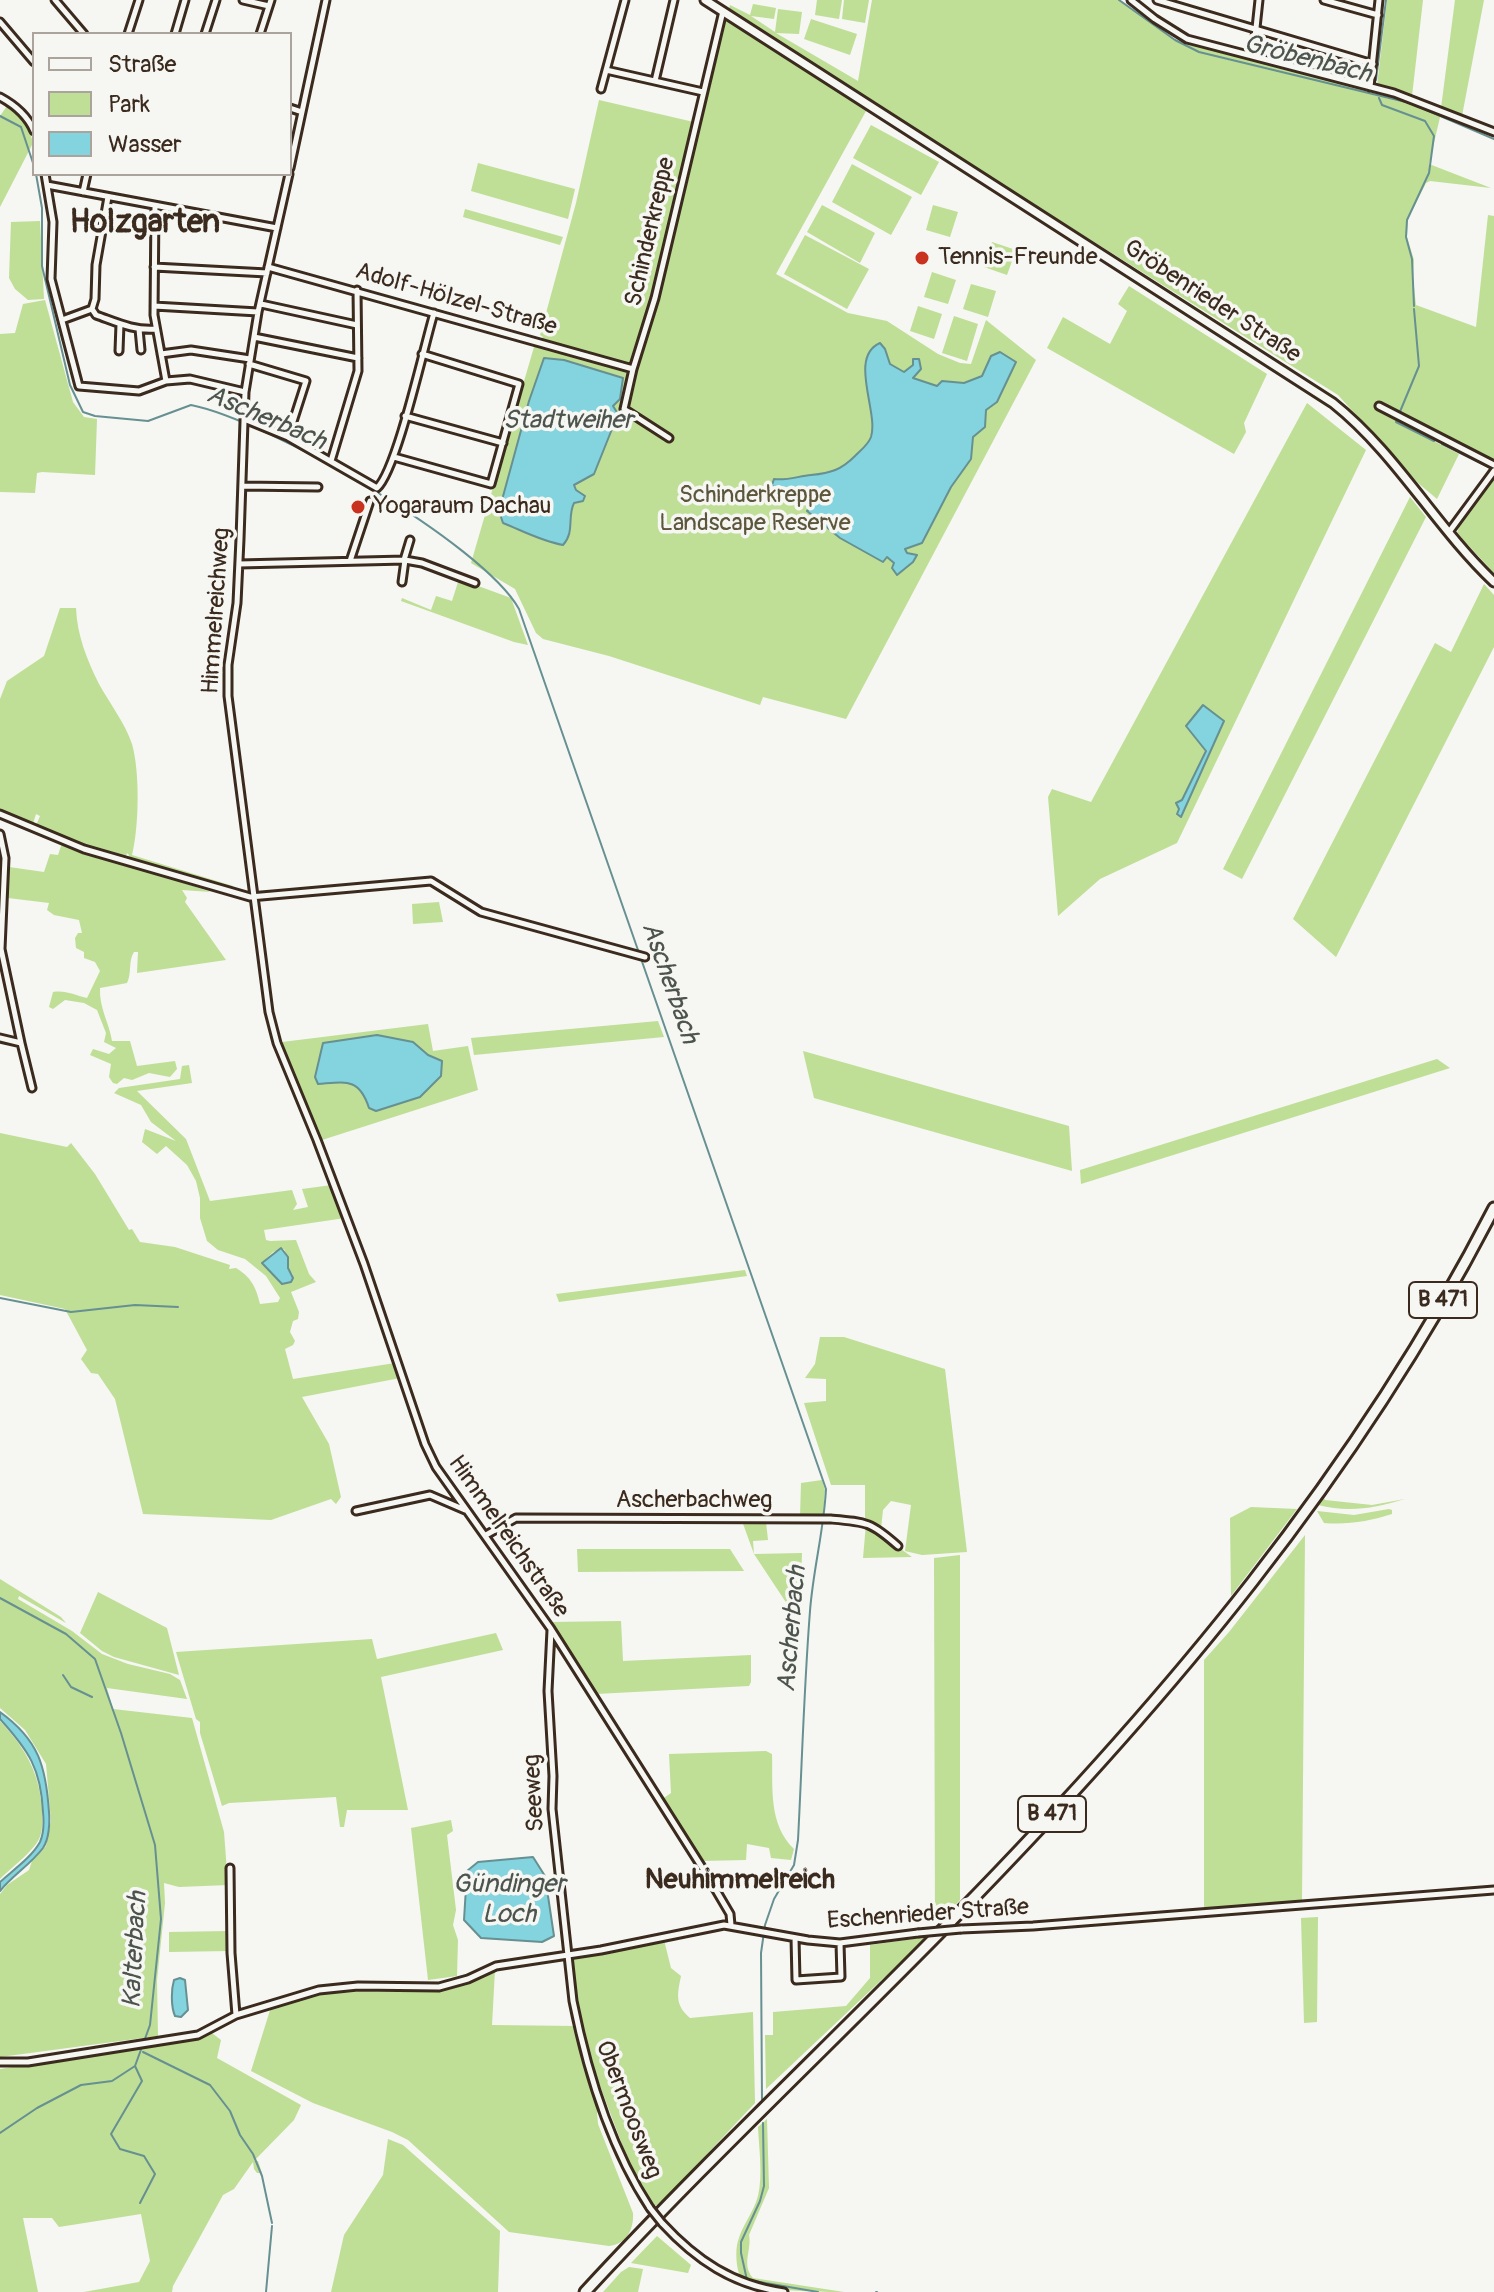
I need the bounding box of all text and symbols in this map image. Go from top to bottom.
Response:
water label: Gröbenbach [1240,29,1374,91]
legend [32,32,292,176]
text: Straße [108,50,176,79]
text: Park [108,90,150,119]
text: Wasser [108,130,182,159]
street label: Schinderkreppe [620,155,682,309]
district label: Holzgarten [70,205,220,243]
street label: Gröbenrieder Straße [1118,234,1306,370]
place label: Tennis-Freunde [938,244,1097,272]
marker: Tennis-Freunde [913,249,931,267]
street label: Adolf-Hölzel-Straße [352,257,560,343]
water label: Ascherbach [202,380,330,458]
water label: Stadtweiher [503,405,633,437]
park label: Schinderkreppe Landscape Reserve [659,482,851,538]
place label: Yogaraum Dachau [374,493,551,521]
marker: Yogaraum Dachau [349,498,367,516]
street label: Himmelreichweg [197,527,237,695]
water label: Ascherbach [634,918,704,1048]
road number: B 471 [1409,1282,1477,1318]
street label: Himmelreichstraße [441,1450,575,1624]
street label: Ascherbachweg [616,1487,772,1515]
water label: Ascherbach [772,1565,814,1693]
street label: Seeweg [519,1753,551,1833]
road number: B 471 [1018,1796,1086,1832]
district label: Neuhimmelreich [645,1864,835,1898]
water label: Gündinger Loch [453,1869,565,1930]
water label: Kalterbach [117,1891,155,2009]
street label: Eschenrieder Straße [826,1894,1030,1936]
street label: Obermoosweg [589,2037,667,2183]

